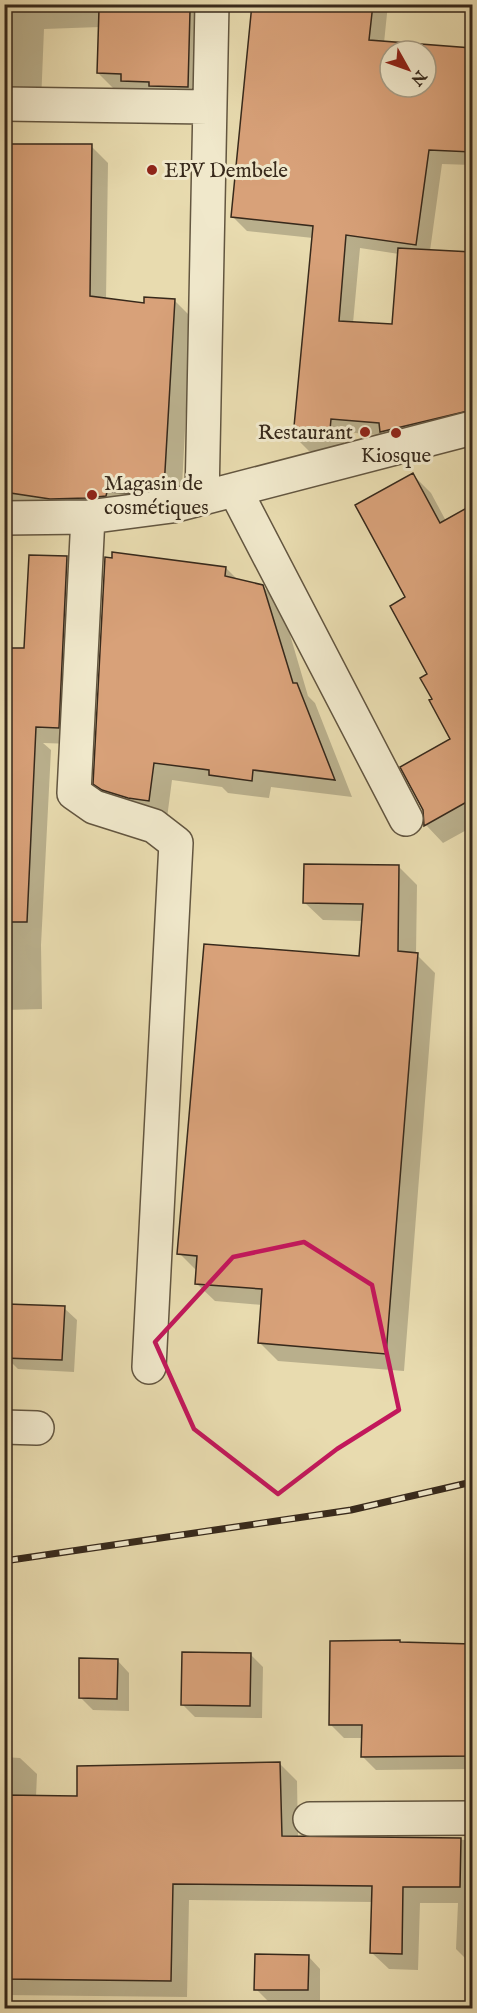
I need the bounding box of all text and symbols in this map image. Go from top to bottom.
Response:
north arrow [378,39,438,99]
text: N [406,65,431,89]
place label: EPV Dembele [164,158,288,185]
marker: EPV Dembele [145,163,159,177]
place label: Restaurant [258,420,353,447]
marker: Restaurant [358,425,372,439]
marker: Kiosque [389,426,403,440]
place label: Kiosque [361,443,432,470]
place label: Magasin de cosmétiques [104,471,209,522]
marker: Magasin de cosmétiques [85,488,99,502]

